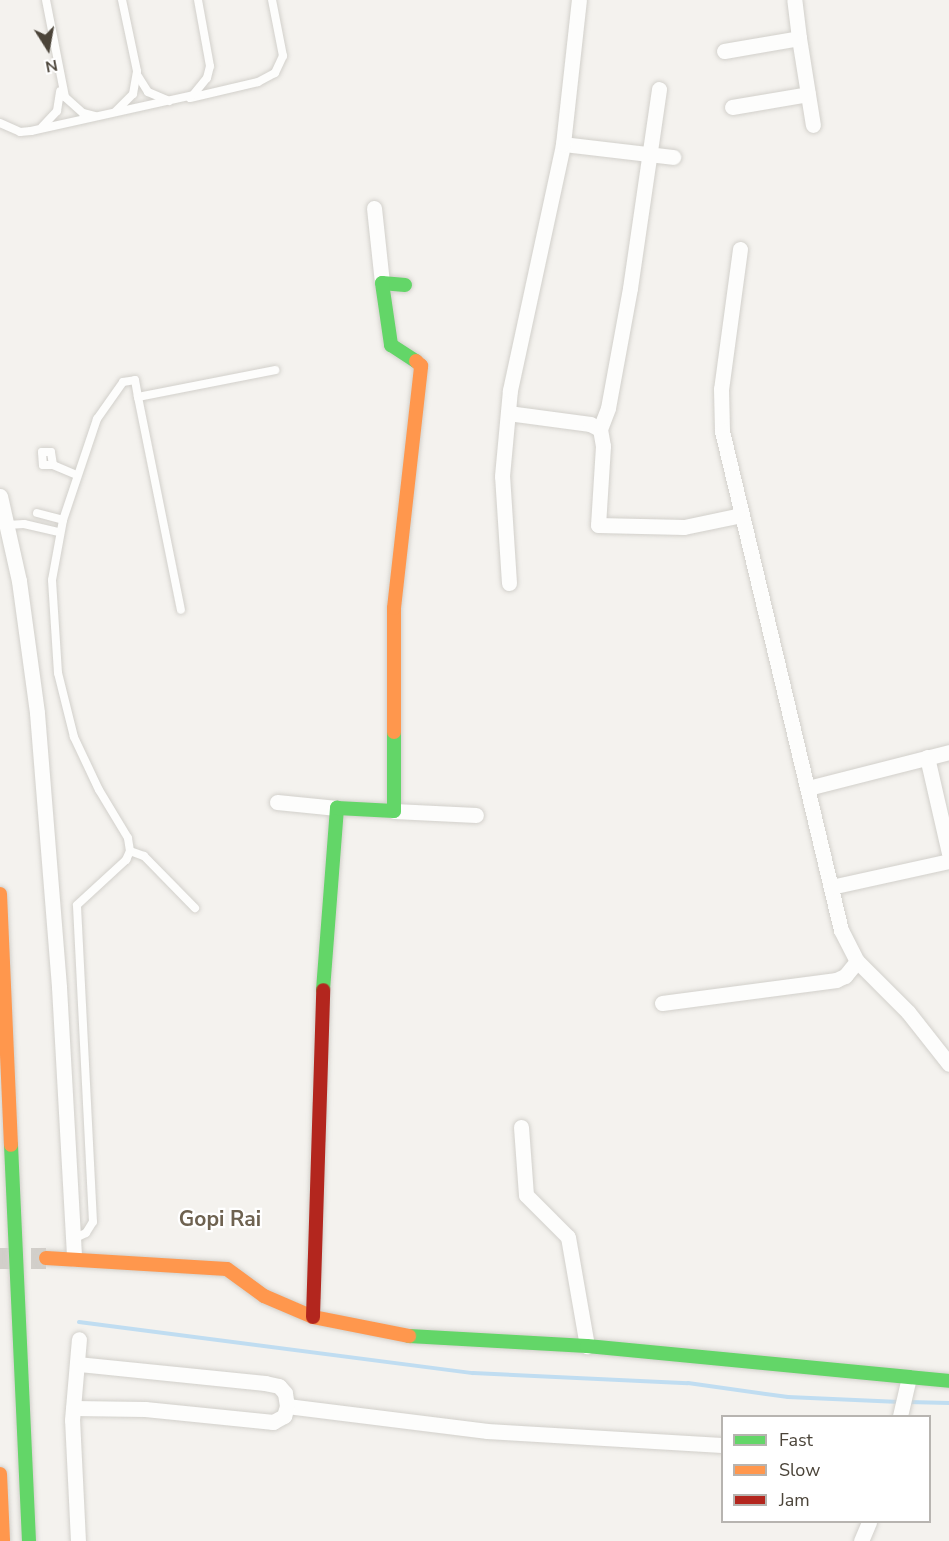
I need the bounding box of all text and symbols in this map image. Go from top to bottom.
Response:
north arrow [18,18,78,78]
text: N [43,54,59,78]
district label: Gopi Rai [179,1206,261,1232]
legend [721,1415,931,1523]
text: Fast [779,1428,813,1452]
text: Slow [779,1458,820,1482]
text: Jam [779,1488,810,1512]

